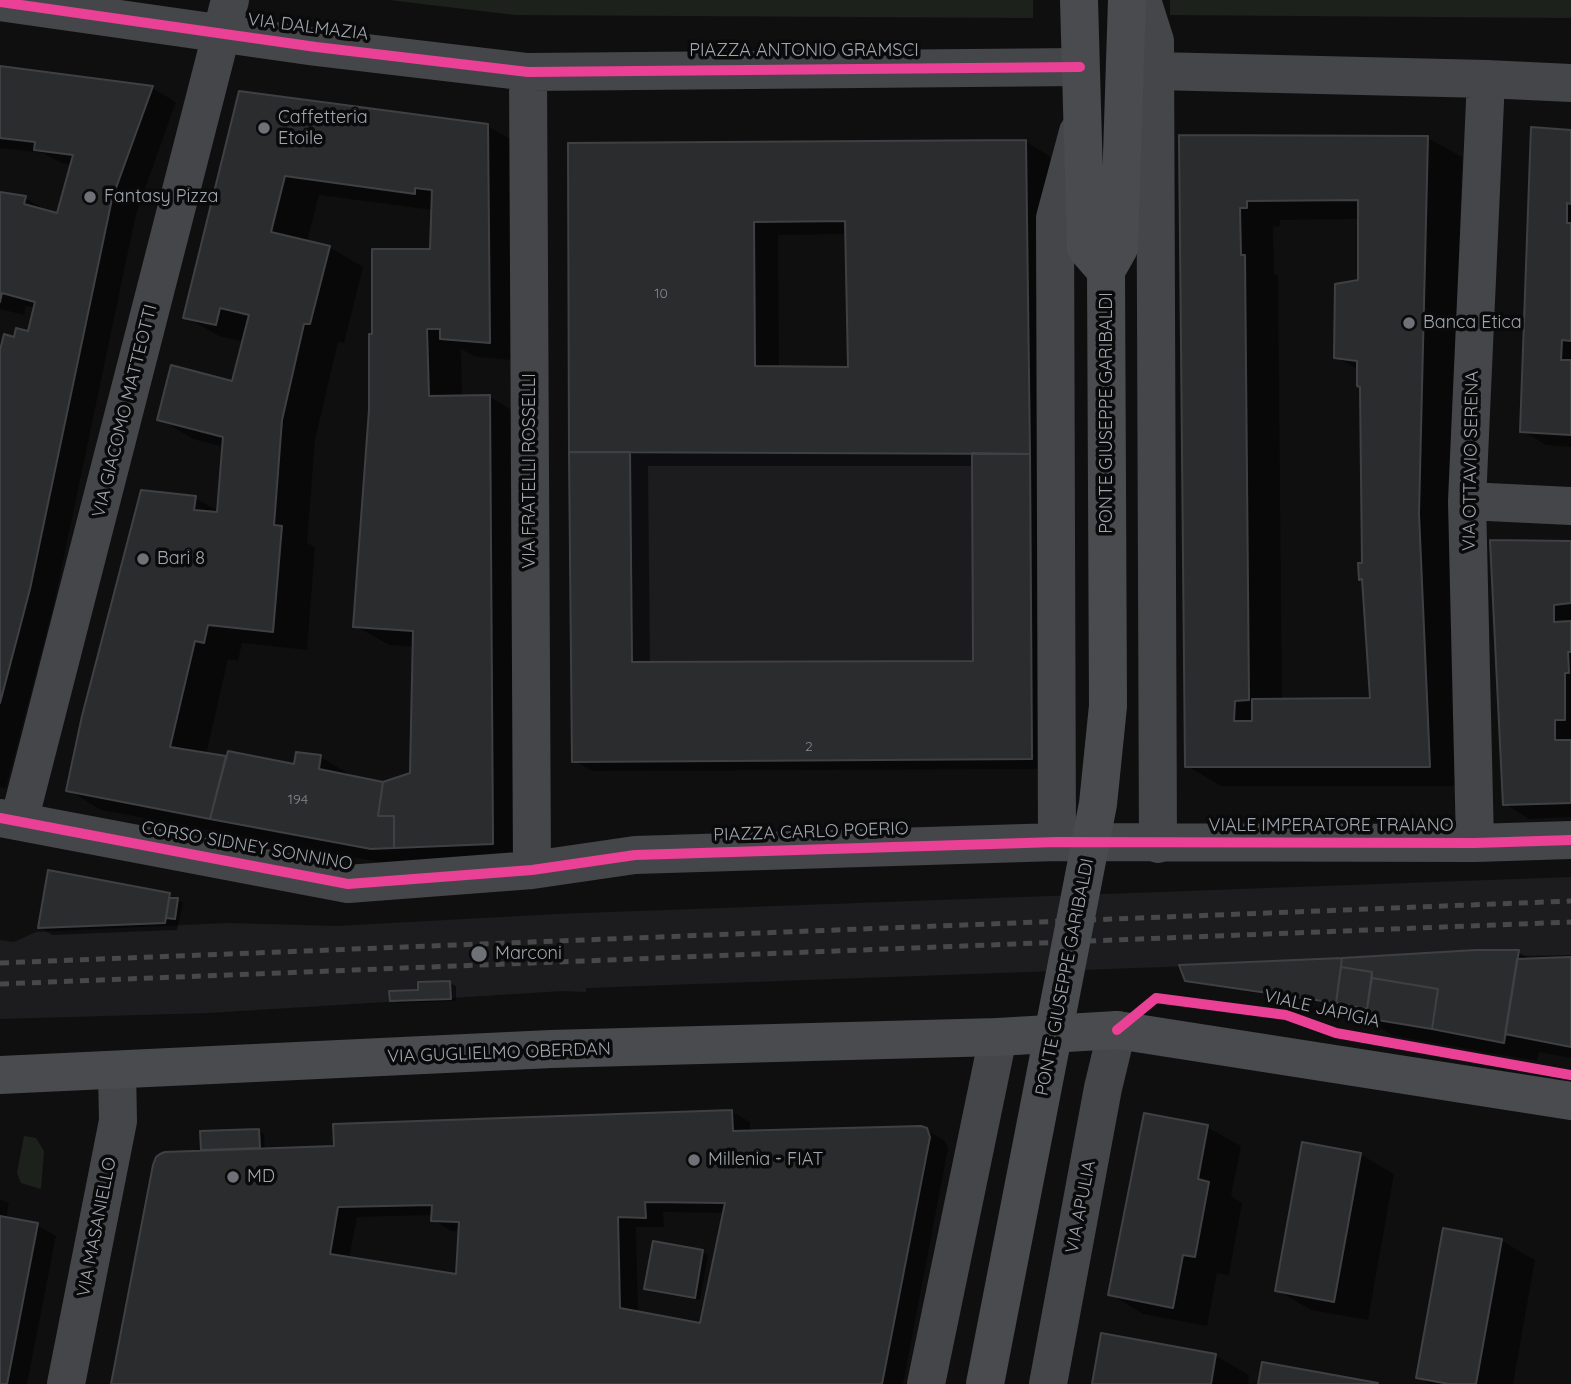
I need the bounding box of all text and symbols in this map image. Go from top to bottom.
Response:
street label: VIA DALMAZIA [246,9,370,45]
street label: PIAZZA ANTONIO GRAMSCI [689,40,919,62]
place label: Caffetteria Etoile [278,107,368,150]
marker: Caffetteria Etoile [256,120,272,136]
place label: Fantasy Pizza [104,186,218,208]
marker: Fantasy Pizza [82,189,98,205]
house number: 10 [654,286,668,302]
street label: PONTE GIUSEPPE GARIBALDI [1096,292,1118,534]
street label: VIA GIACOMO MATTEOTTI [88,302,162,520]
place label: Banca Etica [1423,312,1522,334]
marker: Banca Etica [1401,315,1417,331]
street label: VIA OTTAVIO SERENA [1459,371,1483,551]
street label: VIA FRATELLI ROSSELLI [519,373,541,569]
place label: Bari 8 [157,548,205,570]
marker: Bari 8 [135,551,151,567]
house number: 2 [805,739,813,755]
house number: 194 [288,792,308,808]
street label: VIALE IMPERATORE TRAIANO [1208,815,1454,837]
street label: CORSO SIDNEY SONNINO [140,817,354,875]
street label: PIAZZA CARLO POERIO [713,818,909,846]
street label: PONTE GIUSEPPE GARIBALDI [1031,856,1099,1098]
place label: Marconi [495,943,562,965]
marker: Marconi [469,944,489,964]
street label: VIALE JAPIGIA [1262,985,1382,1033]
street label: VIA GUGLIELMO OBERDAN [387,1038,611,1068]
place label: Millenia - FIAT [708,1149,823,1171]
marker: Millenia - FIAT [686,1152,702,1168]
street label: VIA MASANIELLO [73,1155,121,1299]
street label: VIA APULIA [1061,1159,1101,1255]
place label: MD [247,1166,275,1188]
marker: MD [225,1169,241,1185]

